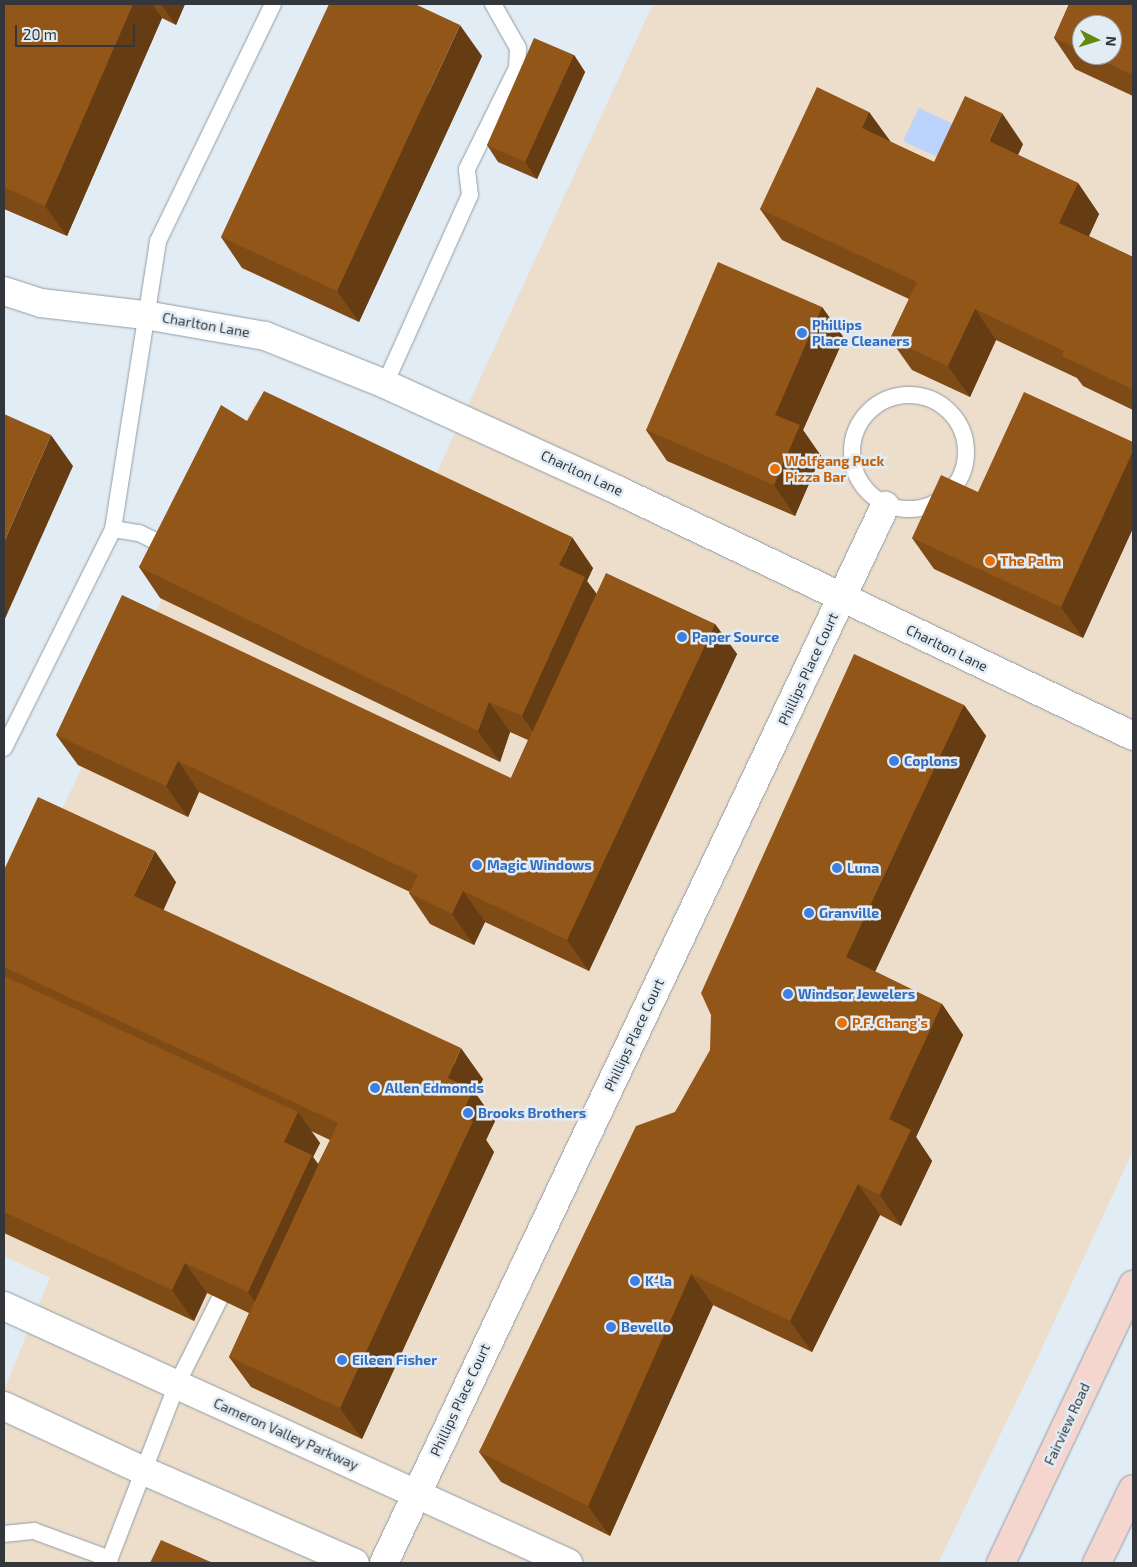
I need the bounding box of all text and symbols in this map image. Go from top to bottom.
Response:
scale bar [18,15,138,47]
north arrow [1072,15,1122,65]
text: 20 m [23,25,57,43]
text: N [1103,35,1120,47]
street label: Charlton Lane [161,309,251,341]
place label: Phillips Place Cleaners [812,317,910,350]
marker: Phillips Place Cleaners [796,327,808,339]
street label: Charlton Lane [538,447,626,499]
place label: Wolfgang Puck Pizza Bar [785,453,884,486]
marker: Wolfgang Puck Pizza Bar [769,463,781,475]
place label: The Palm [1000,553,1061,569]
marker: The Palm [984,555,996,567]
street label: Phillips Place Court [775,610,841,728]
street label: Charlton Lane [904,621,990,675]
place label: Paper Source [692,629,779,645]
marker: Paper Source [676,631,688,643]
place label: Coplons [904,753,958,769]
marker: Coplons [888,755,900,767]
place label: Magic Windows [487,857,592,873]
marker: Magic Windows [471,859,483,871]
place label: Luna [847,860,879,876]
marker: Luna [831,862,843,874]
place label: Granville [819,905,879,921]
marker: Granville [803,907,815,919]
street label: Phillips Place Court [601,976,667,1094]
place label: Windsor Jewelers [798,986,916,1002]
marker: Windsor Jewelers [782,988,794,1000]
place label: P.F. Chang's [852,1015,928,1031]
marker: P.F. Chang's [836,1017,848,1029]
place label: Allen Edmonds [385,1080,484,1096]
marker: Allen Edmonds [369,1082,381,1094]
place label: Brooks Brothers [478,1105,586,1121]
marker: Brooks Brothers [462,1107,474,1119]
place label: K-la [645,1273,672,1289]
marker: K-la [629,1275,641,1287]
place label: Bevello [621,1319,671,1335]
marker: Bevello [605,1321,617,1333]
street label: Phillips Place Court [427,1341,493,1459]
place label: Eileen Fisher [352,1352,437,1368]
marker: Eileen Fisher [336,1354,348,1366]
street label: Fairview Road [1041,1380,1093,1468]
street label: Cameron Valley Parkway [211,1394,361,1474]

